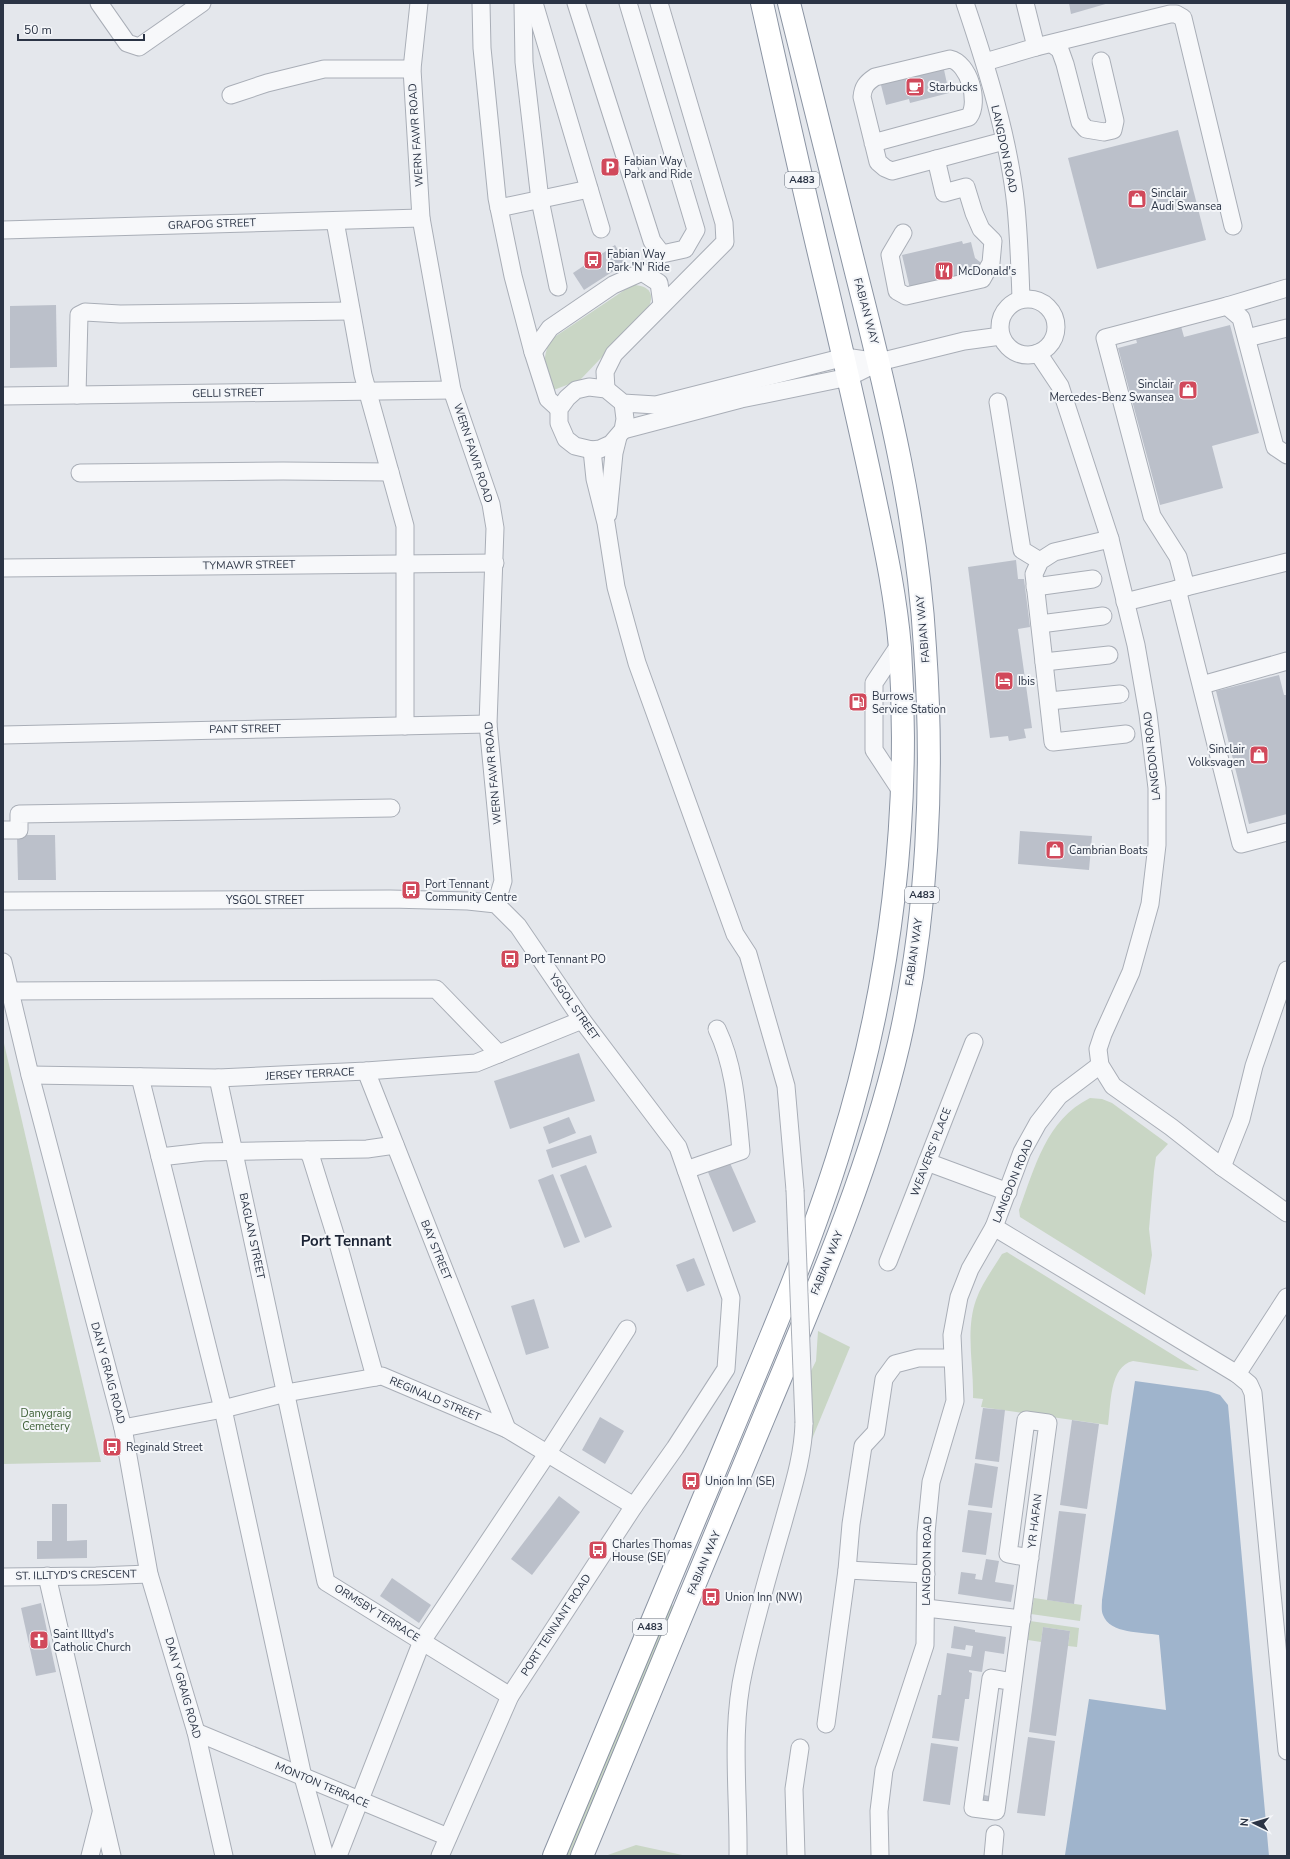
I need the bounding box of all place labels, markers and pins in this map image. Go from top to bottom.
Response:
cafe icon: Starbucks [904,76,926,98]
place label: Starbucks [929,80,978,95]
place label: Fabian Way Park and Ride [624,154,692,182]
parking icon: Fabian Way Park and Ride [599,156,621,178]
place label: Sinclair Audi Swansea [1151,186,1222,214]
shop icon: Sinclair Audi Swansea [1126,188,1148,210]
place label: Fabian Way Park 'N' Ride [607,247,670,275]
bus stop icon: Fabian Way Park 'N' Ride [582,249,604,271]
restaurant icon: McDonald's [933,260,955,282]
place label: McDonald's [958,264,1016,279]
place label: Sinclair Mercedes-Benz Swansea [1049,377,1174,405]
shop icon: Sinclair Mercedes-Benz Swansea [1177,379,1199,401]
hotel icon: Ibis [993,670,1015,692]
place label: Ibis [1018,674,1035,689]
place label: Burrows Service Station [872,689,946,717]
fuel station icon: Burrows Service Station [847,691,869,713]
place label: Sinclair Volksvagen [1187,742,1245,770]
shop icon: Sinclair Volksvagen [1248,744,1270,766]
shop icon: Cambrian Boats [1044,839,1066,861]
place label: Cambrian Boats [1069,843,1148,858]
place label: Port Tennant Community Centre [425,877,517,905]
bus stop icon: Port Tennant Community Centre [400,879,422,901]
bus stop icon: Port Tennant PO [499,948,521,970]
place label: Port Tennant PO [524,952,606,967]
bus stop icon: Reginald Street [101,1436,123,1458]
place label: Reginald Street [126,1440,203,1455]
bus stop icon: Union Inn (SE) [680,1470,702,1492]
place label: Union Inn (SE) [705,1474,775,1489]
place label: Charles Thomas House (SE) [612,1537,692,1565]
bus stop icon: Charles Thomas House (SE) [587,1539,609,1561]
bus stop icon: Union Inn (NW) [700,1586,722,1608]
place label: Union Inn (NW) [725,1590,803,1605]
place label: Saint Illtyd's Catholic Church [53,1627,131,1655]
church icon: Saint Illtyd's Catholic Church [28,1629,50,1651]

